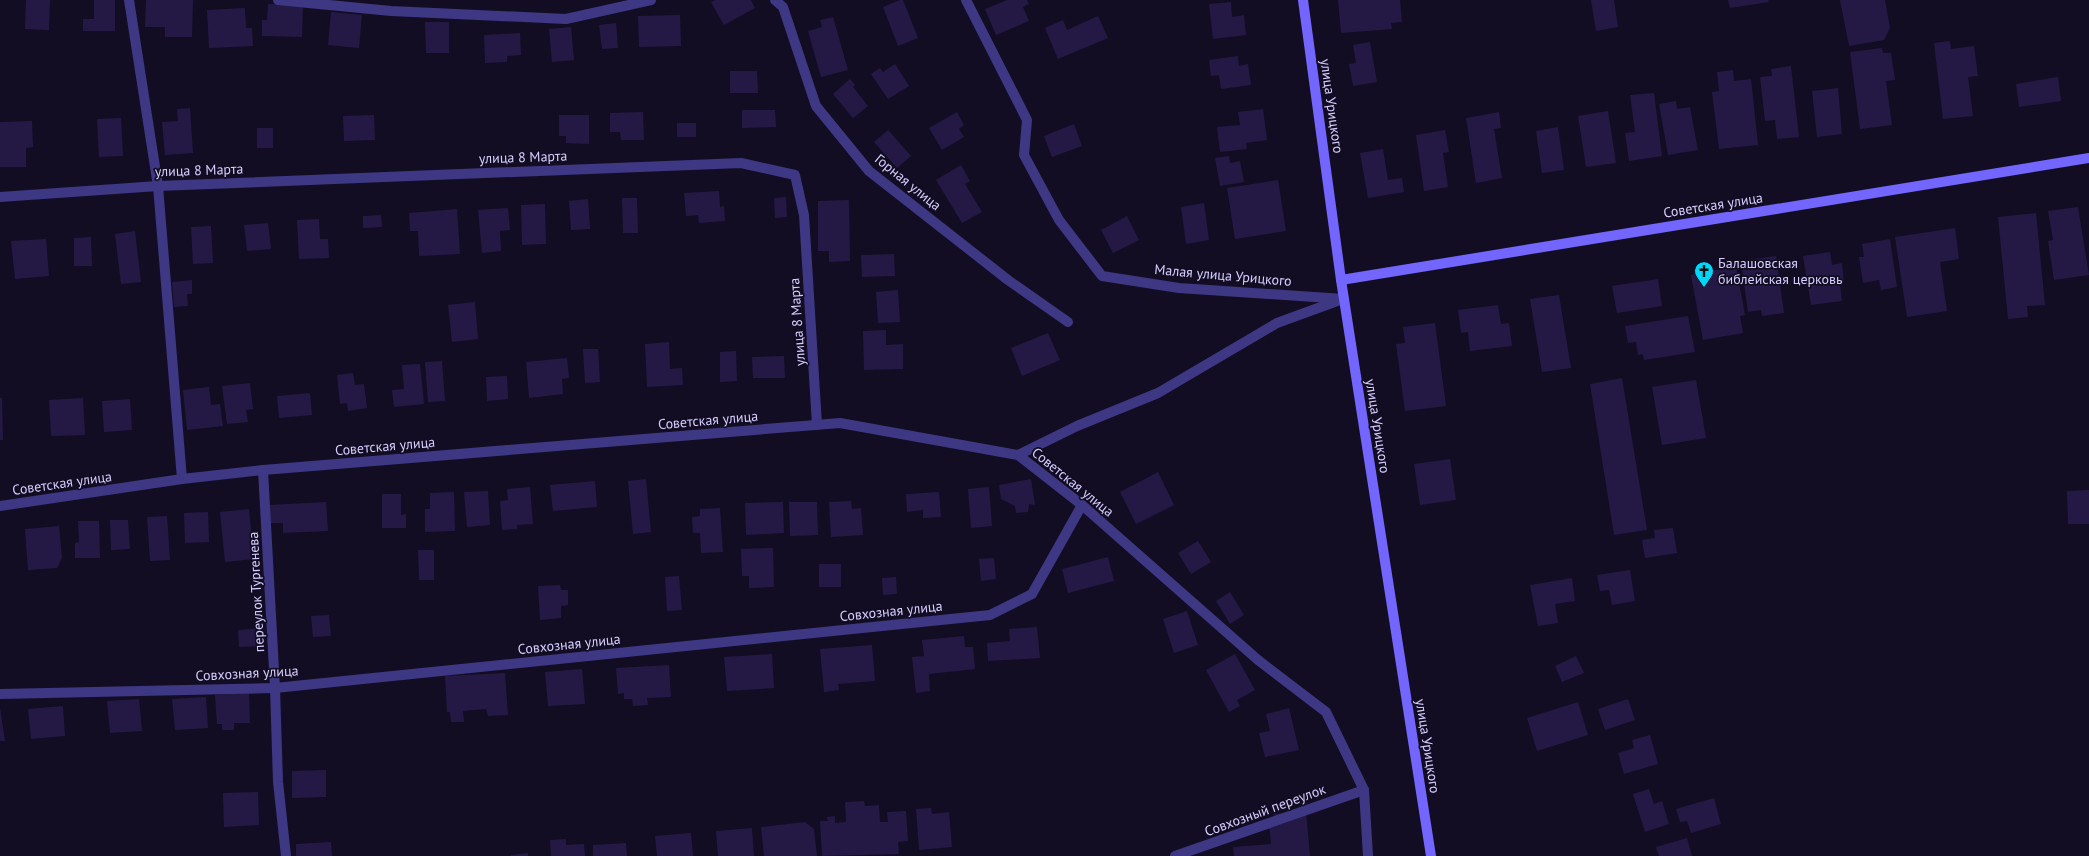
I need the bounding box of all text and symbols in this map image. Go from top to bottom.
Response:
street label: улица Урицкого [1316,58,1348,154]
street label: улица 8 Марта [478,146,568,168]
street label: Горная улица [871,150,945,214]
street label: улица 8 Марта [154,159,244,181]
street label: Советская улица [1662,188,1764,222]
place label: Балашовская библейская церковь [1718,254,1843,288]
street label: Малая улица Урицкого [1154,260,1292,290]
church icon: Балашовская библейская церковь [1693,260,1715,288]
street label: улица 8 Марта [785,277,809,367]
street label: улица Урицкого [1362,377,1394,475]
street label: Советская улица [657,407,759,433]
street label: Советская улица [334,433,436,459]
street label: Советская улица [1028,443,1118,521]
street label: Советская улица [11,467,113,499]
street label: переулок Тургенева [244,531,268,653]
street label: Совхозная улица [839,597,943,625]
street label: Совхозная улица [517,630,621,658]
street label: Совхозная улица [195,661,299,685]
street label: улица Урицкого [1412,697,1444,795]
street label: Совхозный переулок [1202,780,1328,840]

